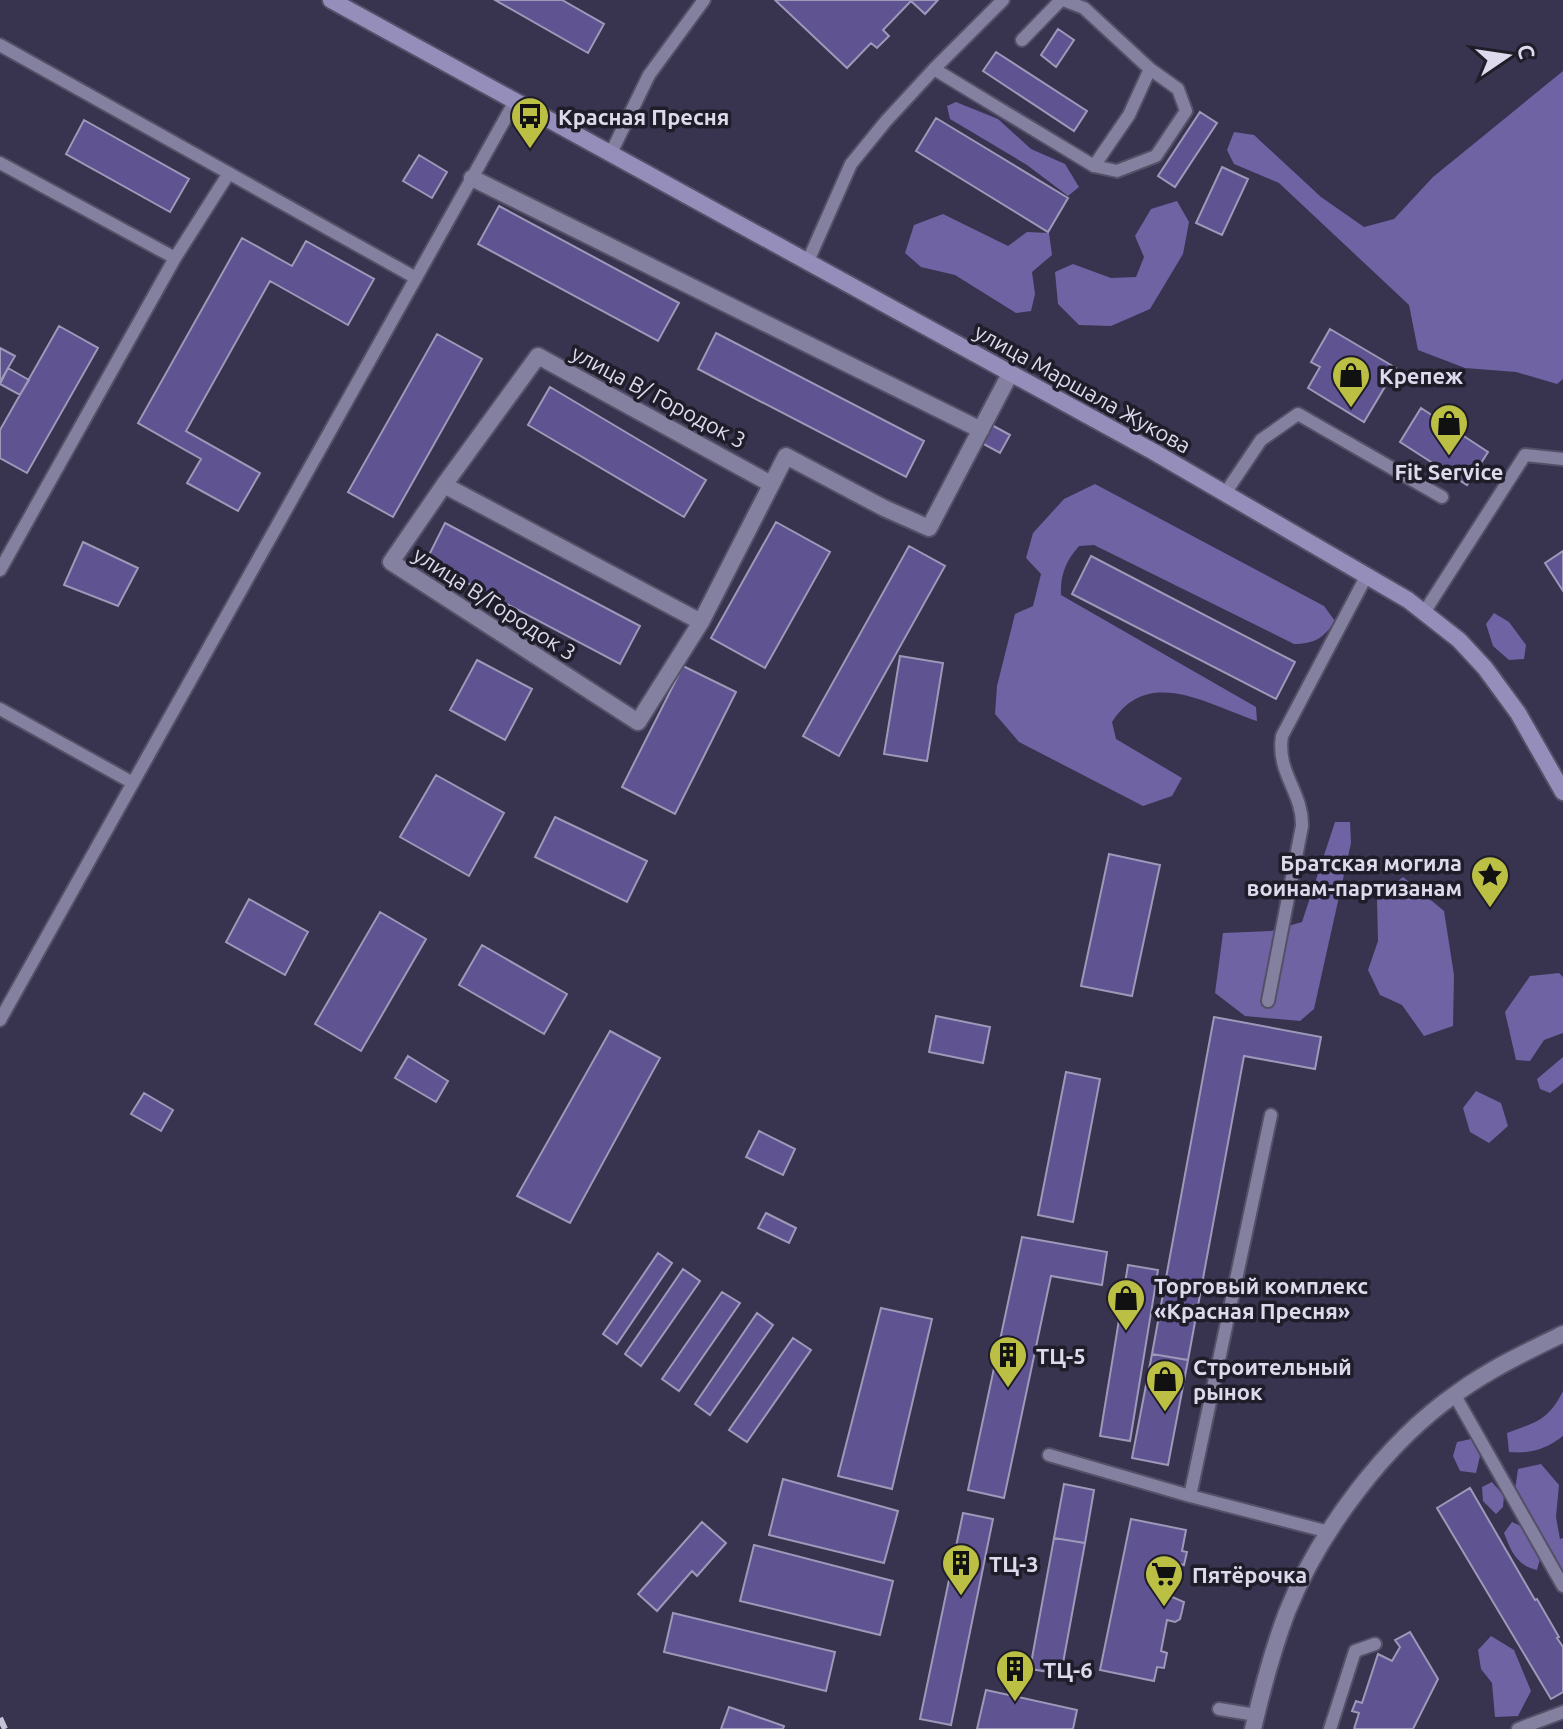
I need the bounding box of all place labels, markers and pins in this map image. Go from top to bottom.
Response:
bus stop icon: Красная Пресня [509,95,551,150]
place label: Красная Пресня [558,104,729,129]
shop icon: Крепеж [1330,354,1372,409]
place label: Крепеж [1379,363,1463,388]
shop icon: Fit Service [1428,402,1470,457]
place label: Fit Service [1395,459,1503,484]
place label: Братская могила воинам-партизанам [1247,850,1462,900]
place icon: Братская могила воинам-партизанам [1469,854,1511,909]
place label: Торговый комплекс «Красная Пресня» [1154,1273,1368,1323]
shop icon: Торговый комплекс «Красная Пресня» [1105,1277,1147,1332]
building icon: ТЦ-5 [987,1334,1029,1389]
place label: ТЦ-5 [1036,1343,1086,1368]
place label: Строительный рынок [1193,1354,1352,1404]
shop icon: Строительный рынок [1144,1358,1186,1413]
building icon: ТЦ-3 [940,1542,982,1597]
place label: ТЦ-3 [989,1551,1039,1576]
supermarket icon: Пятёрочка [1143,1553,1185,1608]
place label: Пятёрочка [1192,1562,1307,1587]
building icon: ТЦ-6 [994,1648,1036,1703]
place label: ТЦ-6 [1043,1657,1093,1682]

